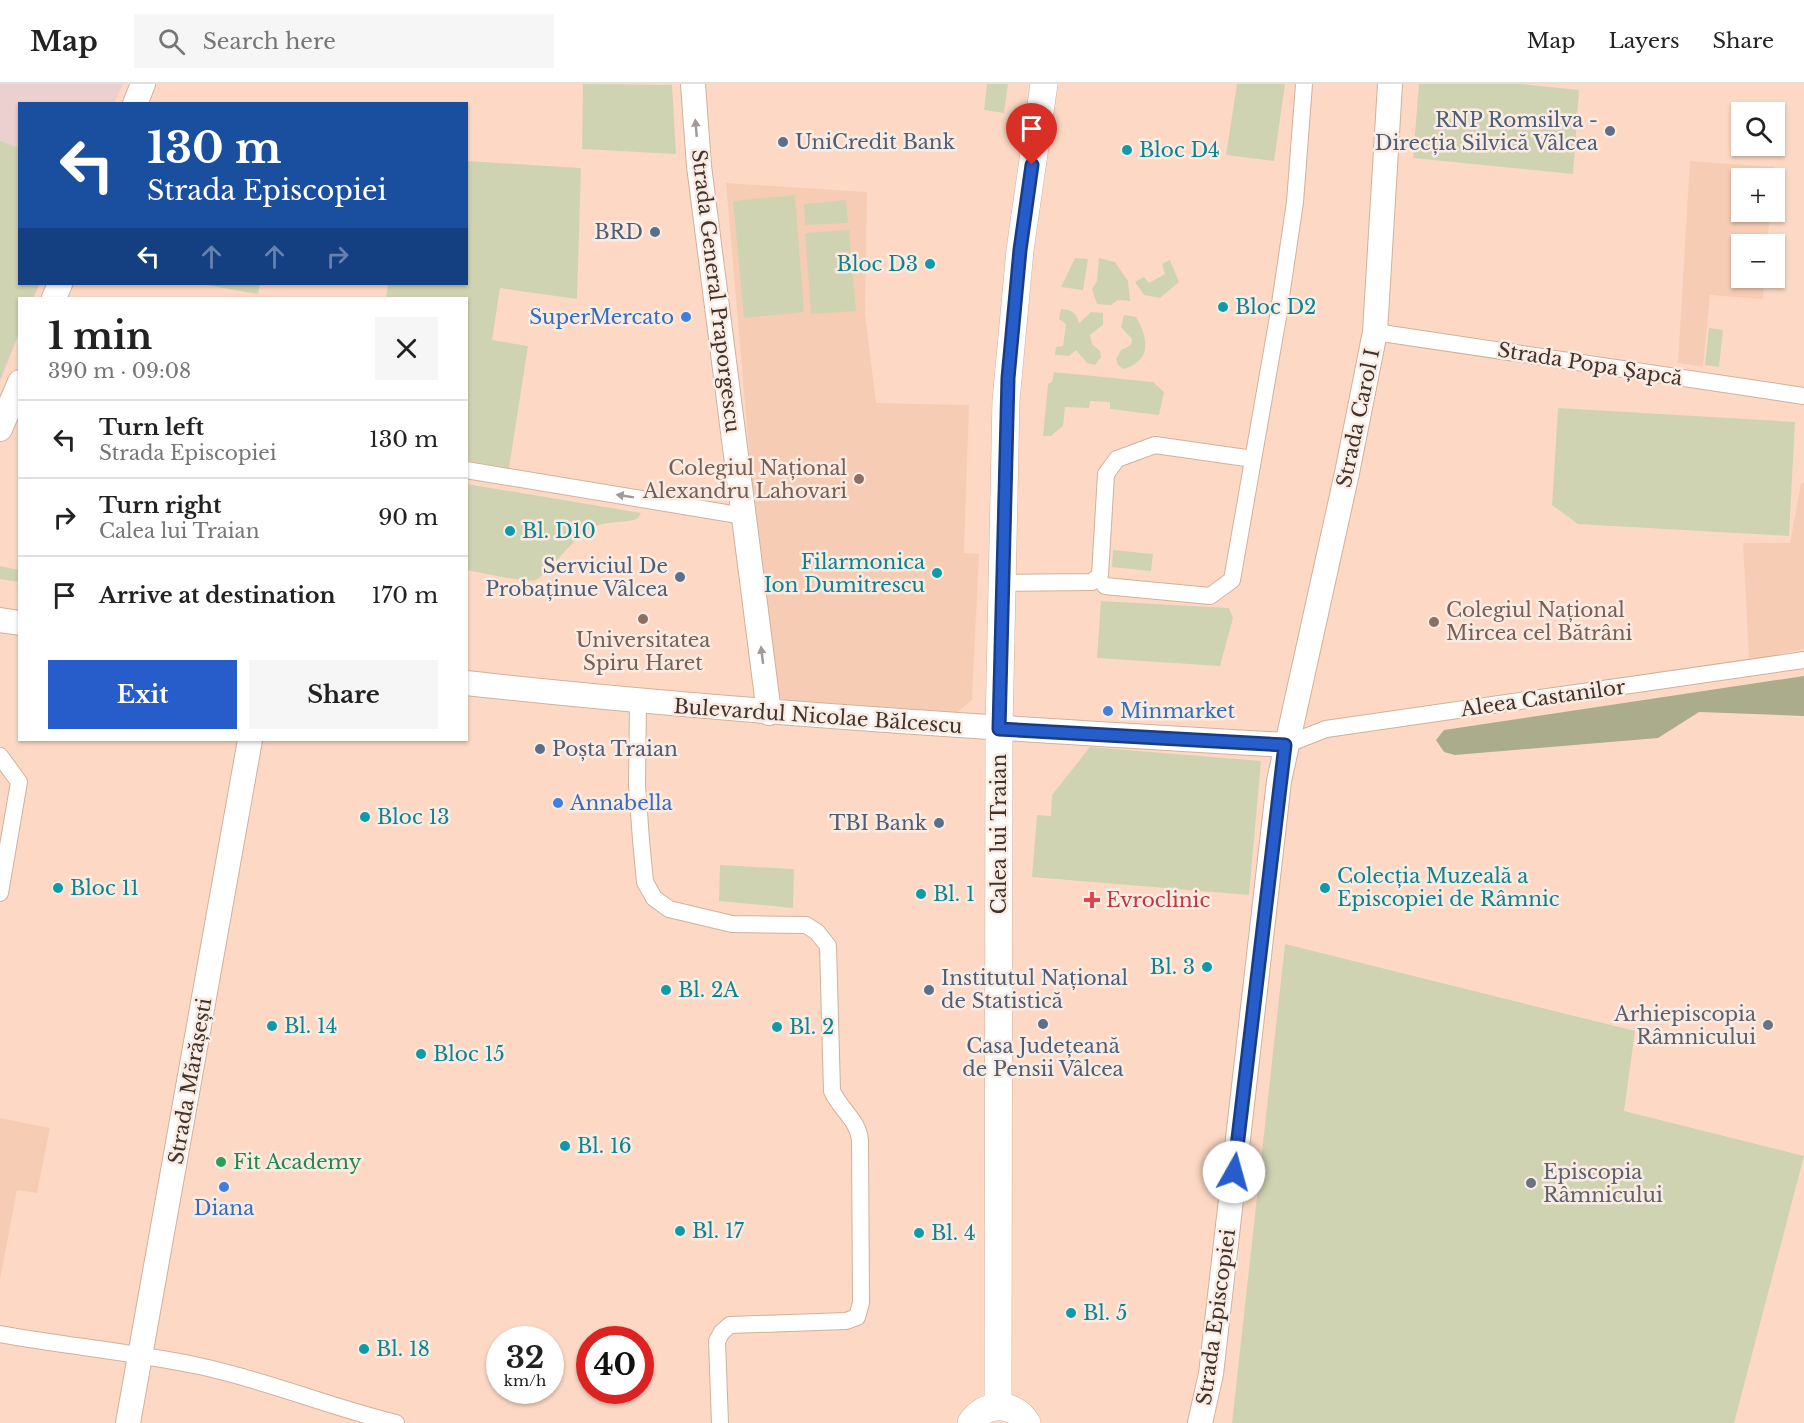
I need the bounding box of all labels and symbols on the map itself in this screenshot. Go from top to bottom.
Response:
pin [1006,103,1057,165]
place label: RNP Romsilva - Direcția Silvică Vâlcea [1375,108,1599,156]
one-way arrow [691,118,701,137]
marker: RNP Romsilva - Direcția Silvică Vâlcea [1603,124,1617,138]
place label: UniCredit Bank [795,130,956,154]
marker: UniCredit Bank [776,135,790,149]
place label: Bloc D4 [1139,138,1220,162]
marker: Bloc D4 [1120,143,1134,157]
street label: Strada General Praporgescu [687,148,745,434]
place label: BRD [594,220,643,244]
marker: BRD [648,225,662,239]
place label: Bloc D3 [837,252,918,276]
marker: Bloc D3 [923,257,937,271]
place label: Bloc D2 [1235,295,1316,319]
marker: Bloc D2 [1216,300,1230,314]
place label: SuperMercato [529,305,674,329]
marker: SuperMercato [679,310,693,324]
street label: Strada Popa Șapcă [1496,338,1685,392]
street label: Strada Carol I [1332,346,1384,490]
place label: Colegiul Național Alexandru Lahovari [642,456,847,503]
marker: Colegiul Național Alexandru Lahovari [852,472,866,486]
one-way arrow [615,491,634,500]
place label: Bl. D10 [522,519,596,543]
marker: Bl. D10 [503,524,517,538]
place label: Filarmonica Ion Dumitrescu [764,550,926,597]
place label: Serviciul De Probaținue Vâlcea [485,554,669,602]
marker: Filarmonica Ion Dumitrescu [930,566,944,580]
marker: Serviciul De Probaținue Vâlcea [673,570,687,584]
place label: Colegiul Național Mircea cel Bătrâni [1446,598,1633,645]
marker: Universitatea Spiru Haret [636,612,650,626]
marker: Colegiul Național Mircea cel Bătrâni [1427,615,1441,629]
place label: Universitatea Spiru Haret [576,628,711,675]
one-way arrow [757,645,767,664]
street label: Aleea Castanilor [1458,675,1627,722]
street label: Bulevardul Nicolae Bălcescu [673,694,963,738]
place label: Minmarket [1120,699,1236,723]
marker: Minmarket [1101,704,1115,718]
place label: Poșta Traian [552,737,678,762]
marker: Poșta Traian [533,742,547,756]
street label: Calea lui Traian [987,754,1011,914]
place label: Annabella [569,791,674,815]
marker: Annabella [551,796,565,810]
place label: Bloc 13 [377,805,450,829]
marker: Bloc 13 [358,810,372,824]
place label: TBI Bank [829,811,928,835]
marker: TBI Bank [932,816,946,830]
place label: Colecția Muzeală a Episcopiei de Râmnic [1337,864,1560,911]
place label: Bloc 11 [70,876,139,900]
marker: Bloc 11 [51,881,65,895]
marker: Colecția Muzeală a Episcopiei de Râmnic [1318,881,1332,895]
place label: Bl. 1 [933,882,975,906]
marker: Bl. 1 [914,887,928,901]
place label: Evroclinic [1106,888,1210,912]
marker: Evroclinic [1083,891,1101,909]
place label: Bl. 3 [1150,955,1195,979]
marker: Bl. 3 [1200,960,1214,974]
place label: Institutul Național de Statistică [941,966,1128,1013]
place label: Bl. 2A [678,978,739,1002]
marker: Bl. 2A [659,983,673,997]
marker: Institutul Național de Statistică [922,983,936,997]
street label: Strada Mărășești [164,996,217,1166]
place label: Arhiepiscopia Râmnicului [1613,1002,1757,1049]
place label: Bl. 14 [284,1014,338,1038]
place label: Bl. 2 [789,1015,834,1039]
marker: Casa Județeană de Pensii Vâlcea [1036,1017,1050,1031]
marker: Arhiepiscopia Râmnicului [1761,1018,1775,1032]
marker: Bl. 14 [265,1019,279,1033]
marker: Bl. 2 [770,1020,784,1034]
place label: Casa Județeană de Pensii Vâlcea [962,1034,1125,1081]
place label: Bloc 15 [433,1042,505,1066]
marker: Bloc 15 [414,1047,428,1061]
place label: Bl. 16 [577,1134,632,1158]
marker: Bl. 16 [558,1139,572,1153]
position arrow [1202,1140,1266,1204]
place label: Fit Academy [233,1150,362,1174]
marker: Fit Academy [214,1155,228,1169]
place label: Episcopia Râmnicului [1543,1160,1663,1207]
marker: Episcopia Râmnicului [1524,1176,1538,1190]
marker: Diana [217,1180,231,1194]
place label: Diana [194,1196,255,1220]
place label: Bl. 17 [692,1219,745,1243]
place label: Bl. 4 [931,1221,976,1245]
marker: Bl. 17 [673,1224,687,1238]
marker: Bl. 4 [912,1226,926,1240]
street label: Strada Episcopiei [1192,1227,1240,1407]
place label: Bl. 5 [1083,1301,1127,1325]
marker: Bl. 5 [1064,1306,1078,1320]
speed limit sign: 40 [576,1326,654,1404]
place label: Bl. 18 [376,1337,430,1361]
marker: Bl. 18 [357,1342,371,1356]

